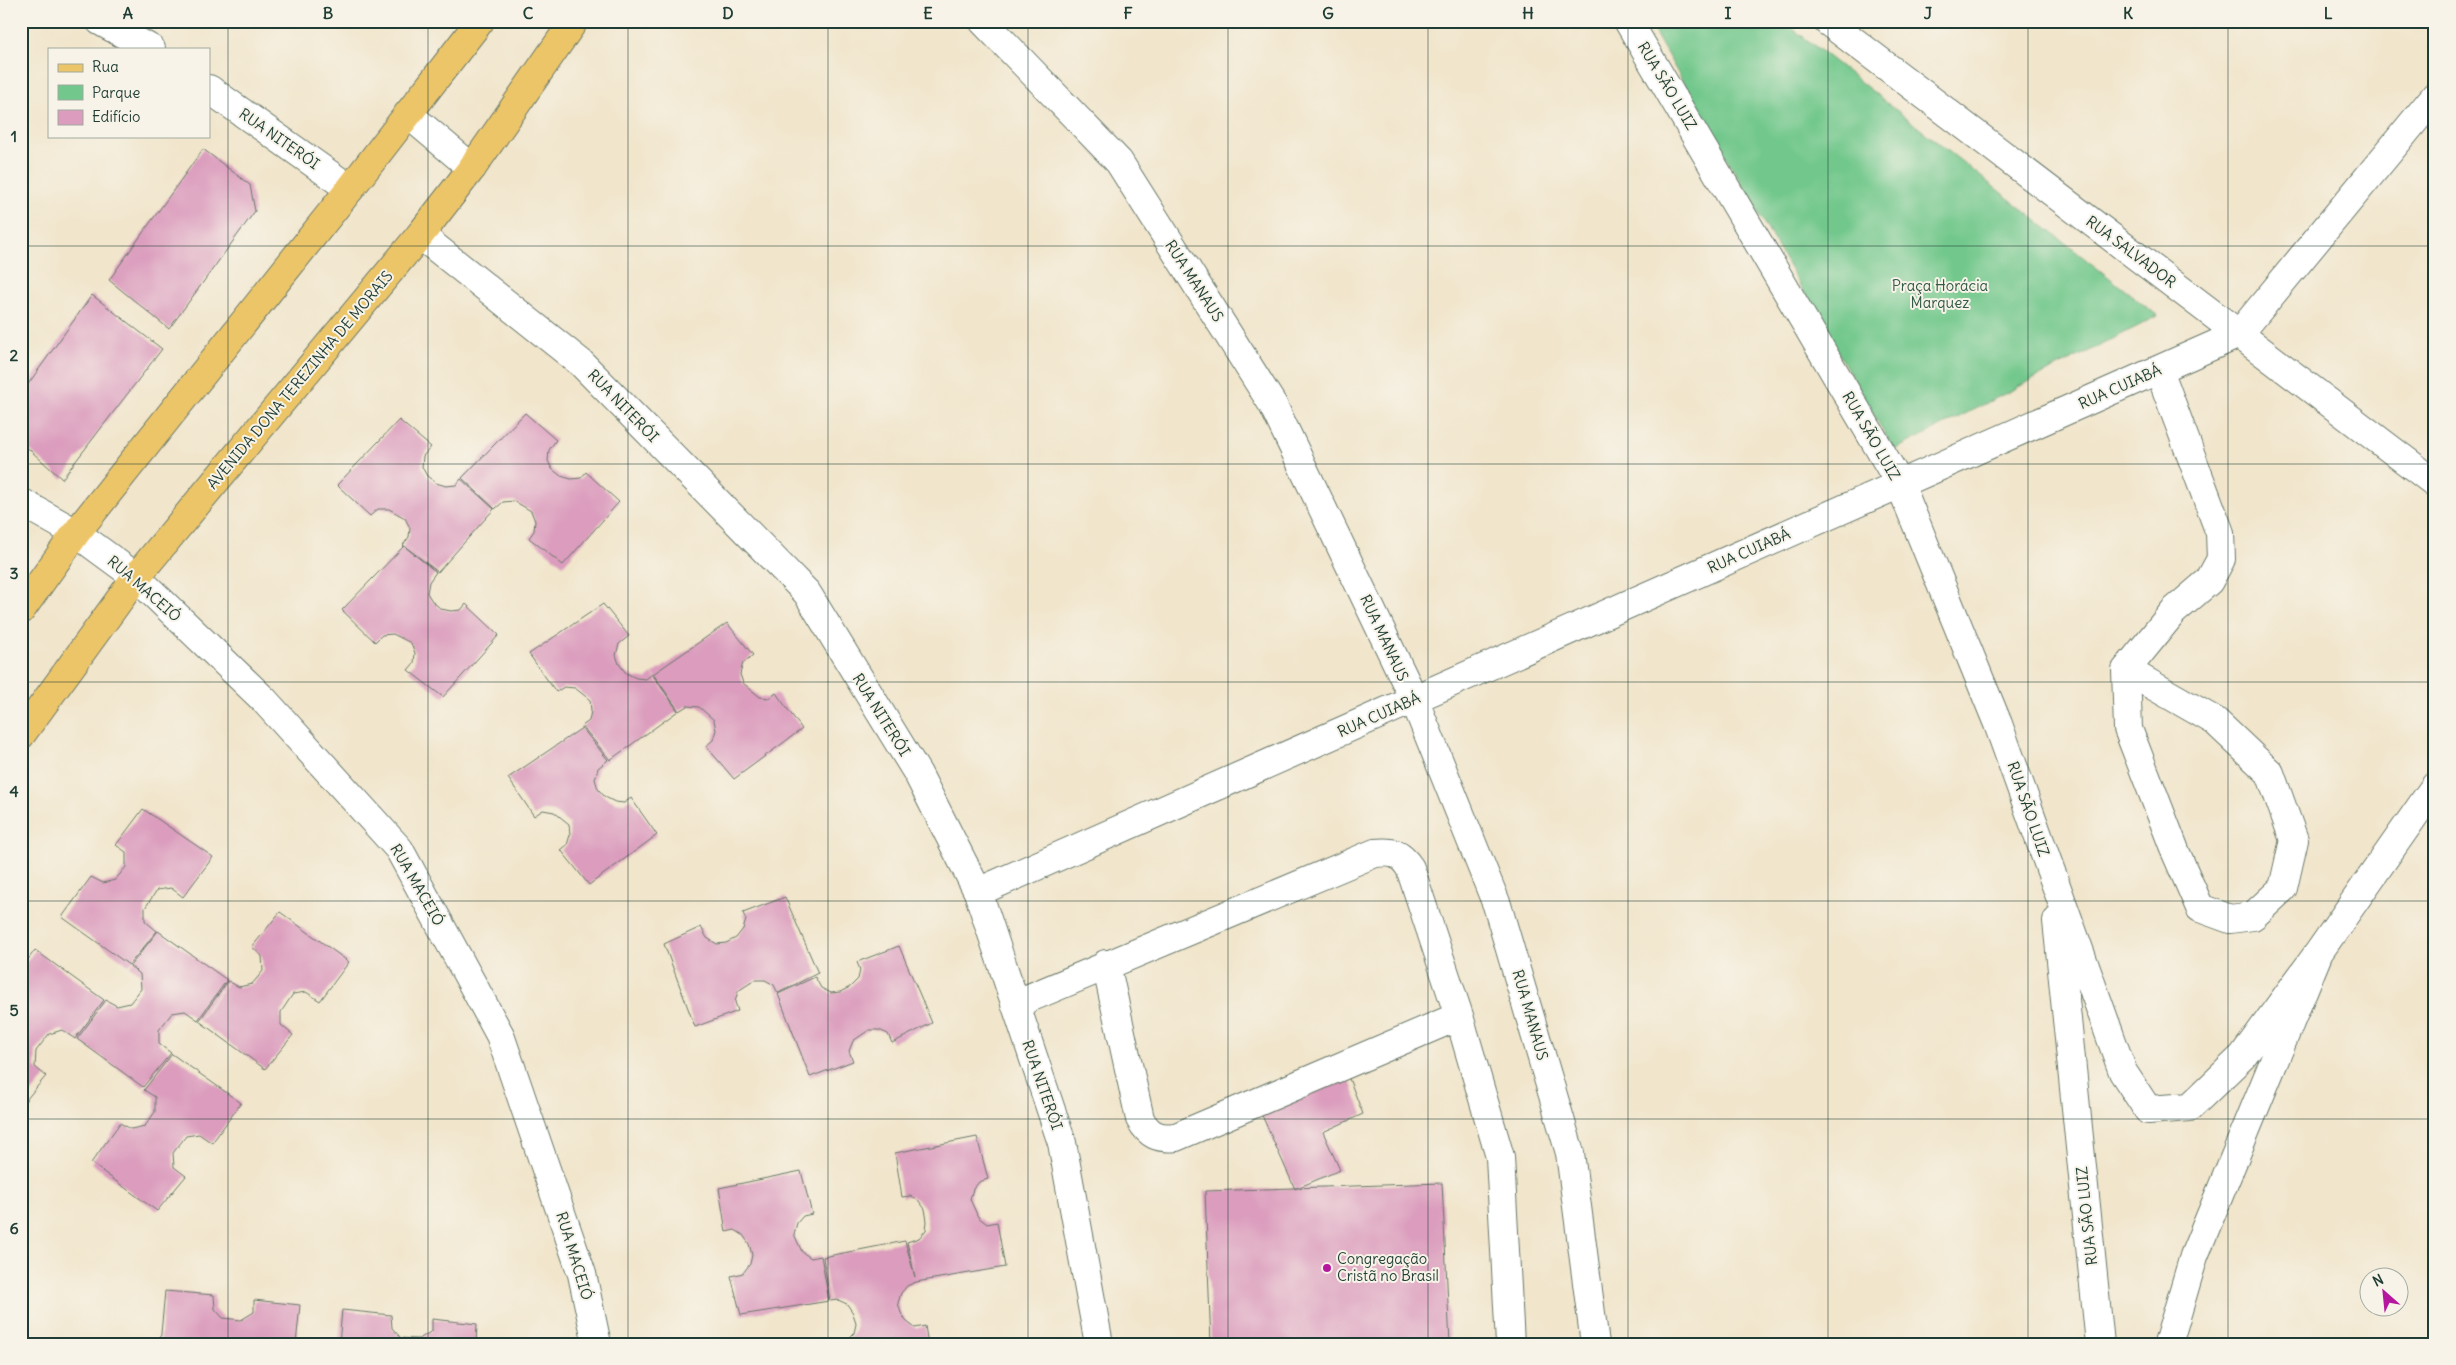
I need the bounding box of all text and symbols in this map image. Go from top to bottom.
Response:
text: A [123,3,133,23]
text: B [323,3,334,23]
text: C [523,3,534,23]
text: D [722,3,734,23]
text: E [923,3,933,23]
text: F [1123,3,1133,23]
text: G [1322,3,1334,23]
text: H [1522,3,1534,23]
text: I [1725,3,1732,23]
text: J [1924,3,1933,23]
text: K [2123,3,2133,23]
text: L [2324,3,2333,23]
street label: RUA SÃO LUIZ [1634,38,1701,134]
legend [48,48,210,138]
text: Rua [92,57,119,76]
text: Parque [92,83,140,102]
street label: RUA NITERÓI [235,103,324,173]
text: Edifício [92,107,140,126]
text: 1 [11,126,17,146]
street label: RUA SALVADOR [2082,211,2181,292]
street label: RUA MANAUS [1161,236,1228,325]
street label: AVENIDA DONA TEREZINHA DE MORAIS [203,267,397,493]
park label: Praça Horácia Marquez [1892,276,1989,312]
text: 2 [10,345,19,365]
street label: RUA CUIABÁ [2075,360,2165,413]
street label: RUA NITERÓI [584,365,664,446]
street label: RUA SÃO LUIZ [1838,388,1905,484]
street label: RUA CUIABÁ [1704,524,1794,577]
street label: RUA MACEIÓ [104,551,186,626]
text: 3 [9,563,19,583]
street label: RUA MANAUS [1356,591,1413,684]
street label: RUA NITERÓI [848,669,915,760]
street label: RUA CUIABÁ [1334,688,1424,741]
street label: RUA SÃO LUIZ [2003,759,2054,859]
text: 4 [9,781,19,801]
street label: RUA MACEIÓ [386,840,449,929]
street label: RUA MANAUS [1508,967,1552,1062]
text: 5 [9,1000,19,1020]
street label: RUA NITERÓI [1018,1037,1068,1132]
street label: RUA SÃO LUIZ [2072,1165,2101,1266]
street label: RUA MACEIÓ [552,1209,598,1302]
text: 6 [9,1218,19,1238]
place label: Congregação Cristã no Brasil [1337,1249,1439,1285]
marker: Congregação Cristã no Brasil [1321,1262,1333,1274]
north arrow [2358,1268,2408,1318]
text: N [2370,1270,2386,1291]

